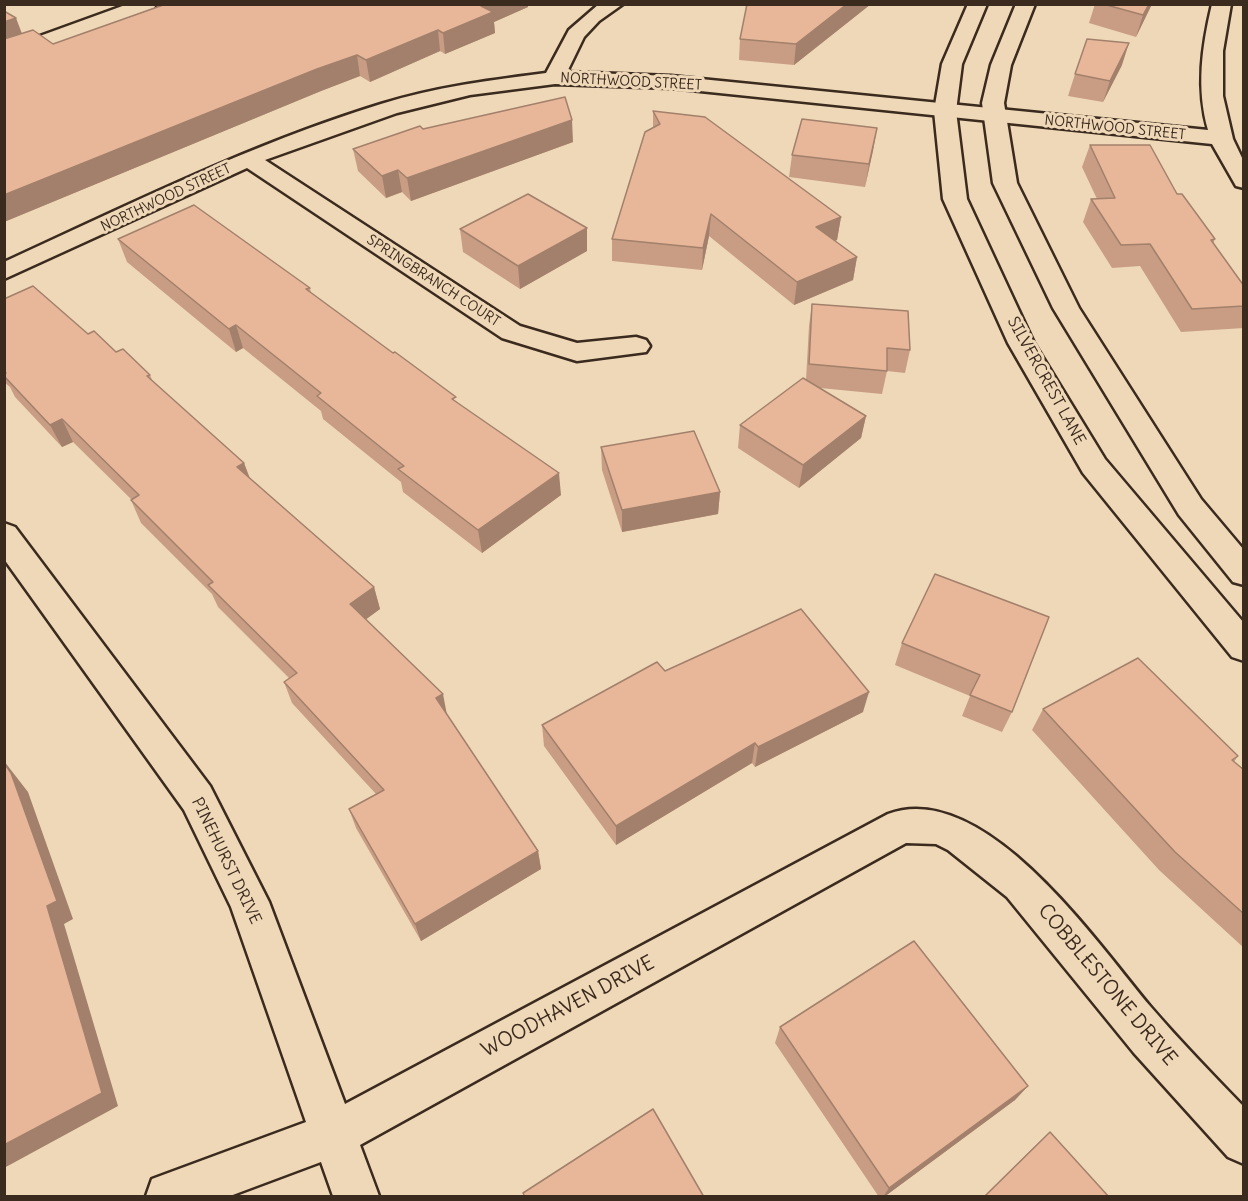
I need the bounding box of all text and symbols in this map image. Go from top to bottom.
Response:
street label: NORTHWOOD STREET [560,70,702,94]
street label: NORTHWOOD STREET [1044,112,1186,144]
street label: NORTHWOOD STREET [98,160,234,236]
street label: SPRINGBRANCH COURT [363,232,503,330]
street label: SILVERCREST LANE [1003,314,1089,448]
street label: PINEHURST DRIVE [187,795,265,927]
street label: COBBLESTONE DRIVE [1032,899,1182,1071]
street label: WOODHAVEN DRIVE [477,951,659,1063]

